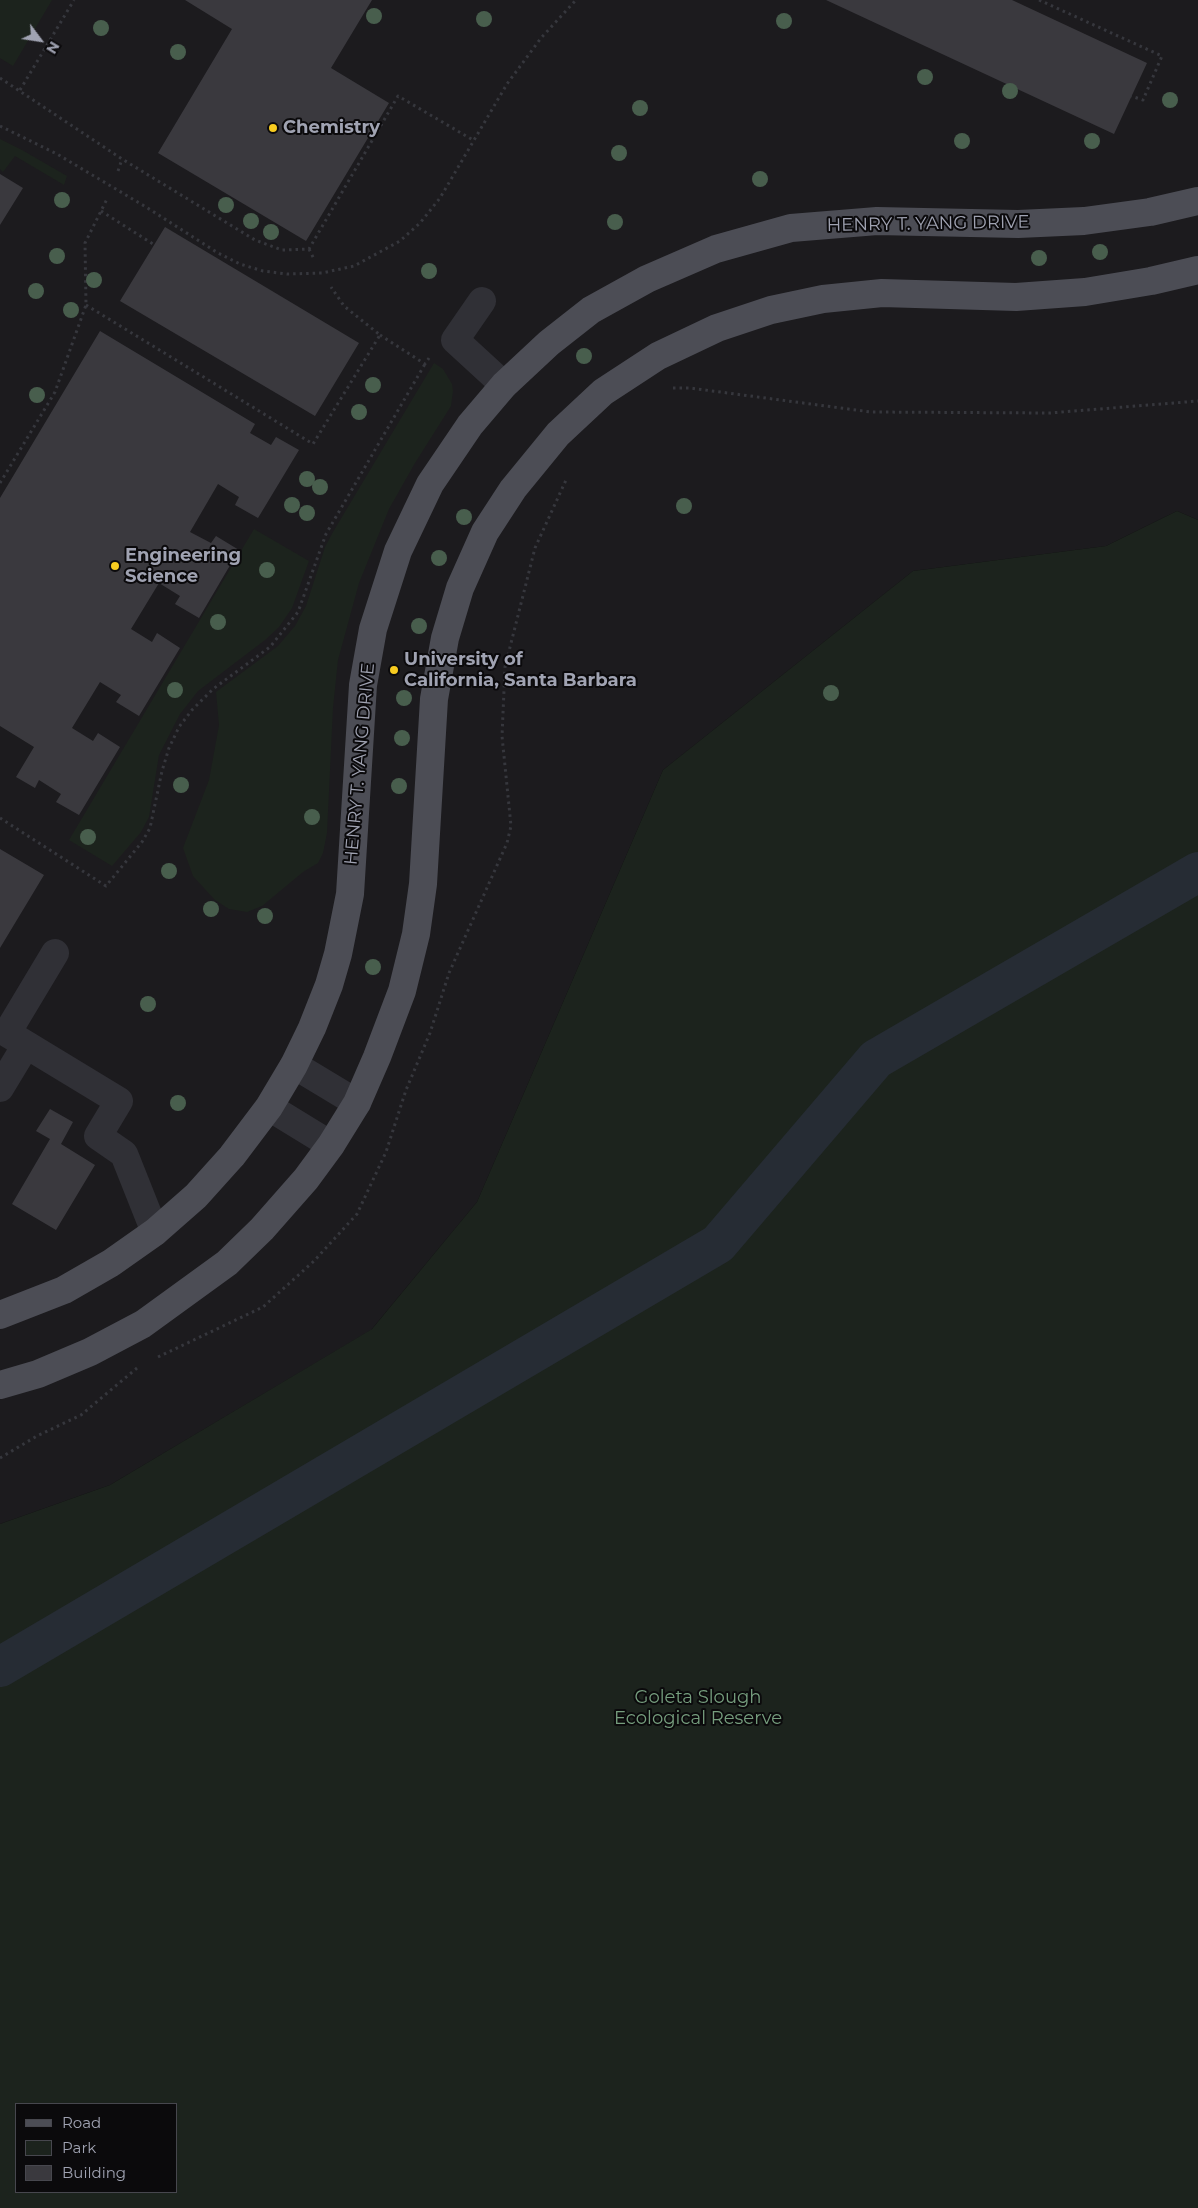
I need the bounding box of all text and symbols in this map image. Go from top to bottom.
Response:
north arrow [15,15,65,65]
text: N [42,38,63,57]
place label: Chemistry [283,117,380,139]
marker: Chemistry [267,122,279,134]
street label: HENRY T. YANG DRIVE [826,211,1030,237]
place label: Engineering Science [125,545,241,588]
marker: Engineering Science [109,560,121,572]
place label: University of California, Santa Barbara [404,649,637,692]
street label: HENRY T. YANG DRIVE [340,662,380,866]
marker: University of California, Santa Barbara [388,664,400,676]
park label: Goleta Slough Ecological Reserve [614,1687,782,1730]
legend [15,2103,178,2193]
text: Road [62,2113,101,2132]
text: Park [62,2138,96,2157]
text: Building [62,2163,126,2182]

